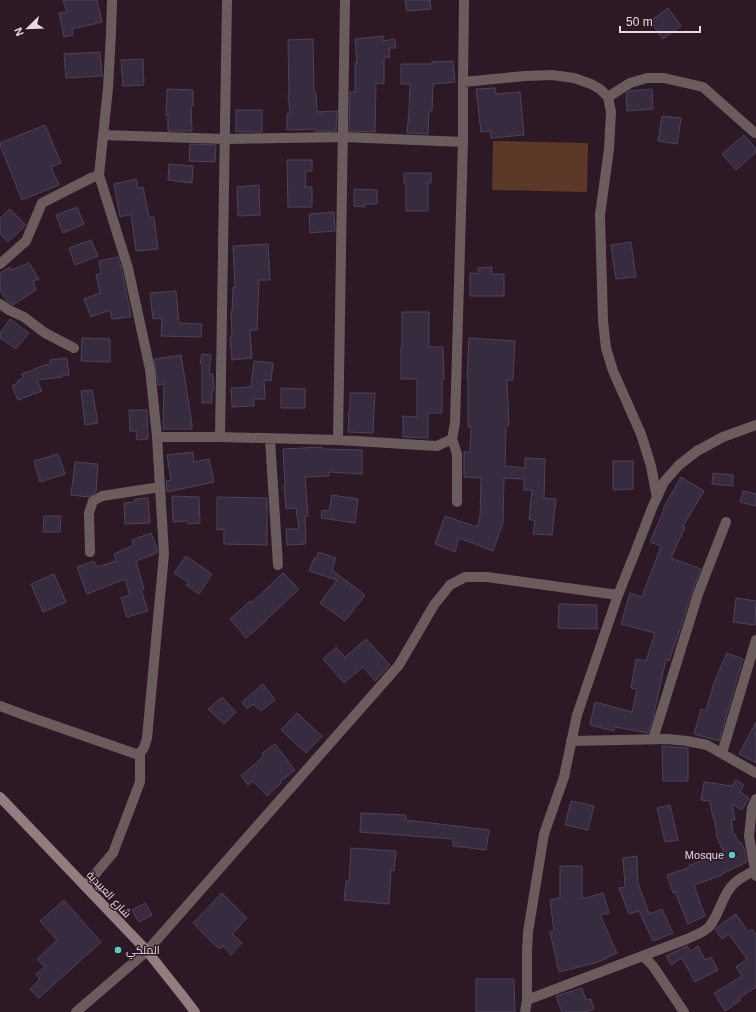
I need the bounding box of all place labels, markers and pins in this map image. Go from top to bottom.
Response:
place label: Mosque [685,849,724,861]
marker: Mosque [727,850,737,860]
place label: الملكي [126,944,160,959]
marker: الملكي [113,945,123,955]

